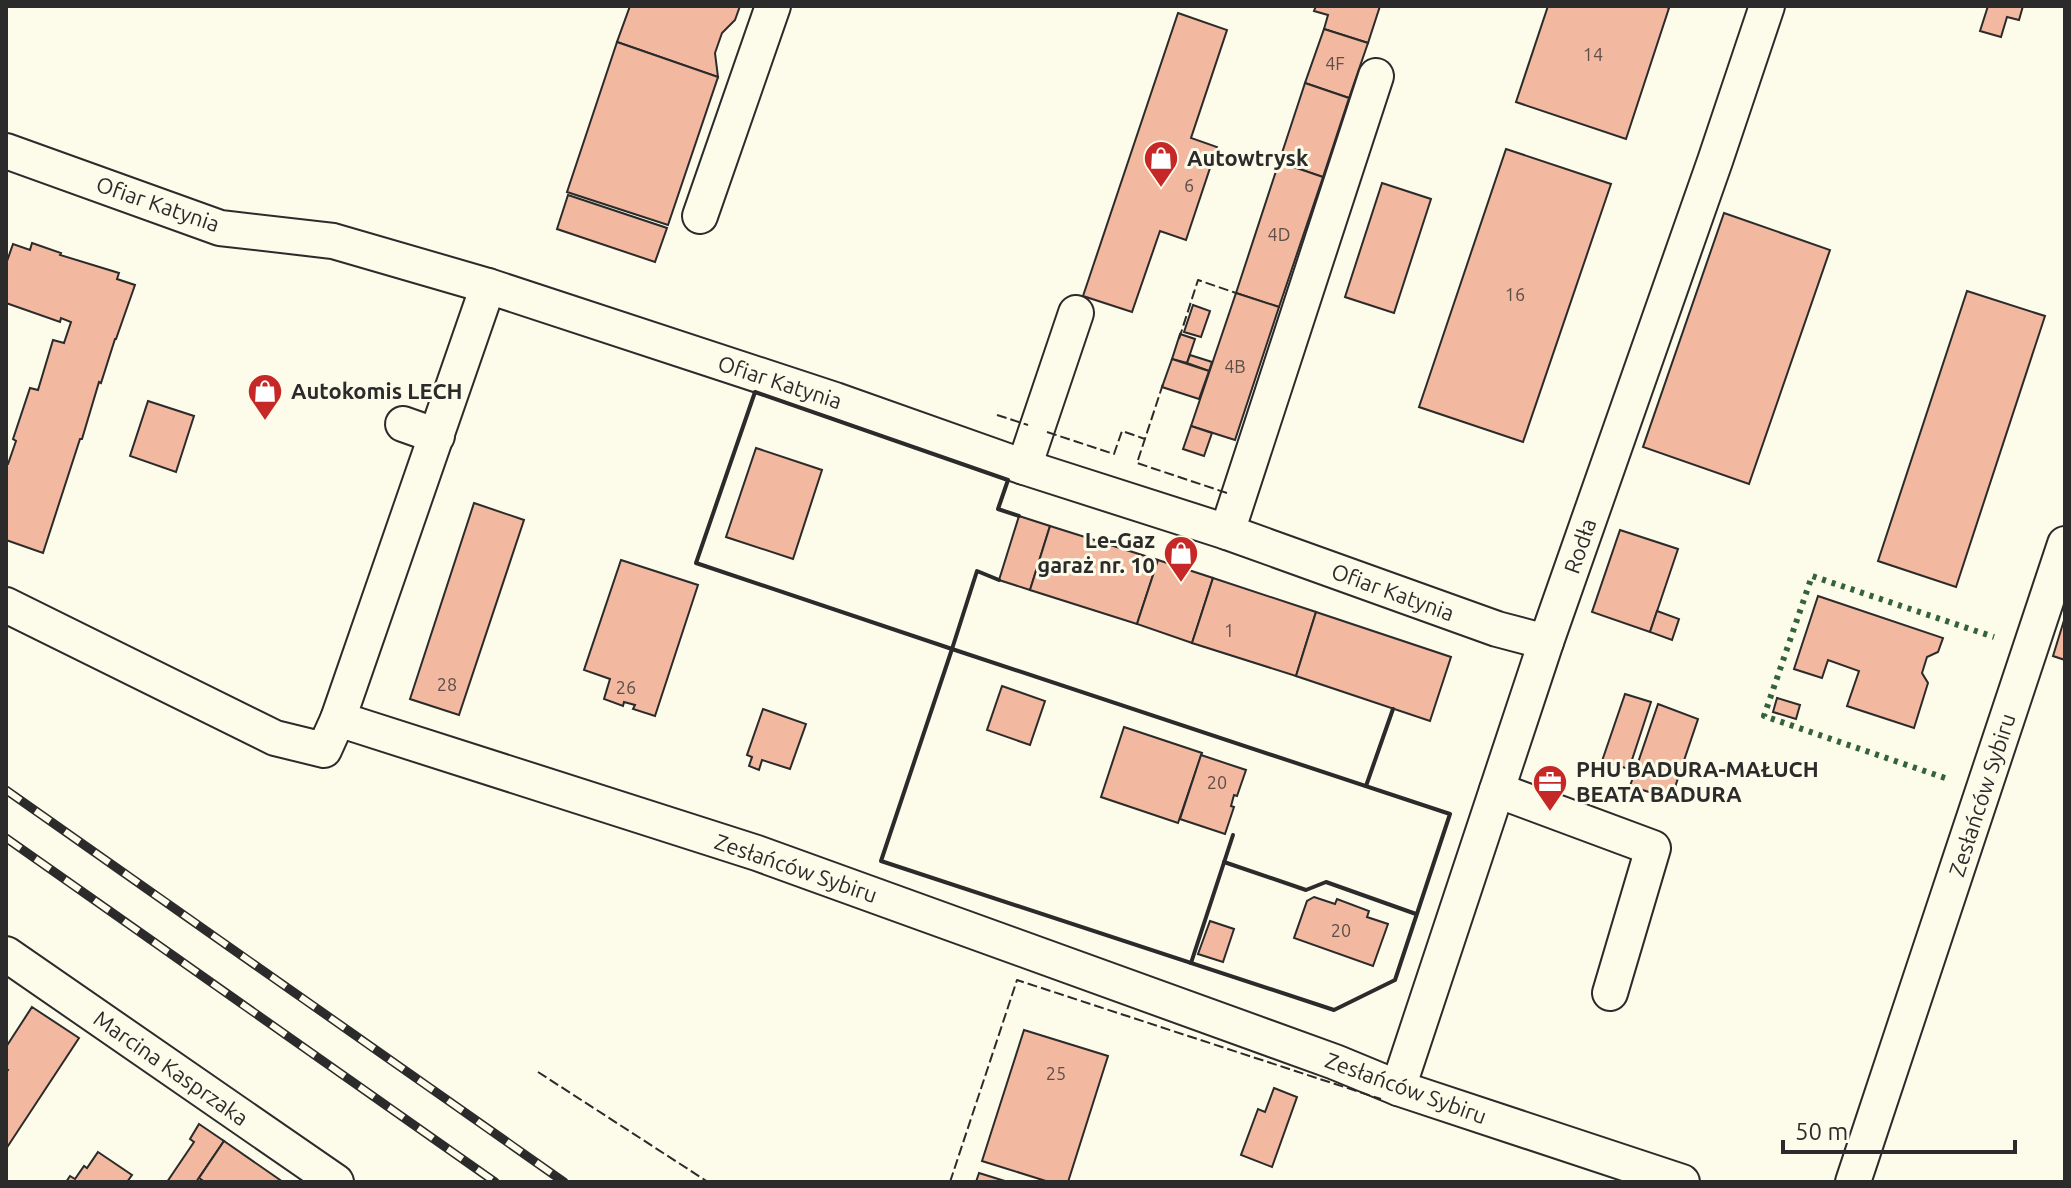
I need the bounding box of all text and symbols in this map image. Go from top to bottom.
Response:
house number: 14 [1583,44,1603,64]
house number: 4F [1325,53,1345,73]
shop icon: Autowtrysk [1142,139,1180,189]
place label: Autowtrysk [1187,145,1309,170]
street label: Ofiar Katynia [93,171,223,236]
house number: 6 [1184,175,1194,195]
house number: 4D [1268,224,1290,244]
house number: 16 [1505,284,1525,304]
street label: Ofiar Katynia [715,350,845,413]
house number: 4B [1224,356,1246,376]
shop icon: Autokomis LECH [246,372,284,422]
place label: Autokomis LECH [291,378,462,403]
street label: Rodła [1558,515,1601,577]
place label: Le-Gaz garaż nr. 10 [1037,527,1155,577]
shop icon: Le-Gaz garaż nr. 10 [1162,534,1200,584]
street label: Ofiar Katynia [1328,558,1458,625]
house number: 1 [1224,620,1234,640]
house number: 28 [437,674,457,694]
house number: 26 [616,677,636,697]
street label: Zesłańców Sybiru [1943,710,2020,880]
place label: PHU BADURA-MAŁUCH BEATA BADURA [1576,756,1819,806]
office icon: PHU BADURA-MAŁUCH BEATA BADURA [1531,763,1569,813]
house number: 20 [1207,772,1227,792]
street label: Zesłańców Sybiru [712,828,881,907]
house number: 20 [1331,920,1351,940]
street label: Marcina Kasprzaka [89,1005,253,1130]
street label: Zesłańców Sybiru [1322,1047,1490,1128]
house number: 25 [1046,1063,1066,1083]
scale bar [1783,1104,2015,1154]
text: 50 m [1795,1118,1848,1145]

